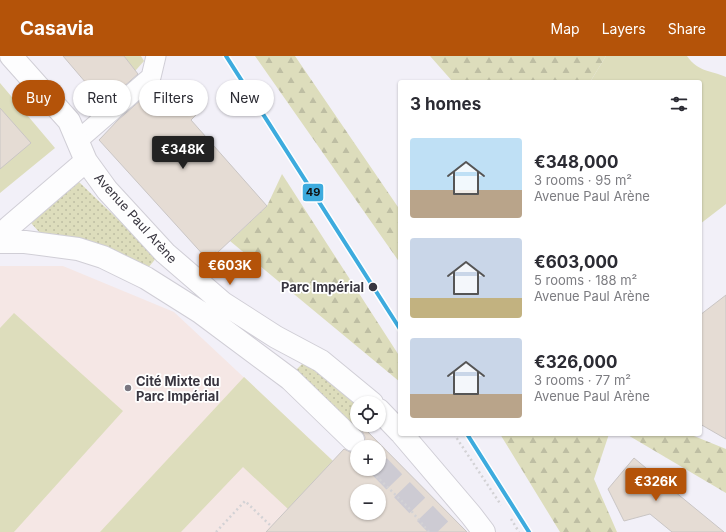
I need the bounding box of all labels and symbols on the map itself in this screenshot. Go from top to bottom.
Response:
pin: €348K [155,136,211,170]
street label: Avenue Paul Arène [91,170,181,266]
line badge: 49 [302,183,324,202]
text: 49 [306,185,320,199]
pin: €603K [202,252,258,286]
place label: Parc Impérial [281,279,364,295]
marker: Parc Impérial [367,281,379,293]
place label: Cité Mixte du Parc Impérial [136,373,220,404]
marker: Cité Mixte du Parc Impérial [123,383,133,393]
pin: €326K [628,468,684,502]

